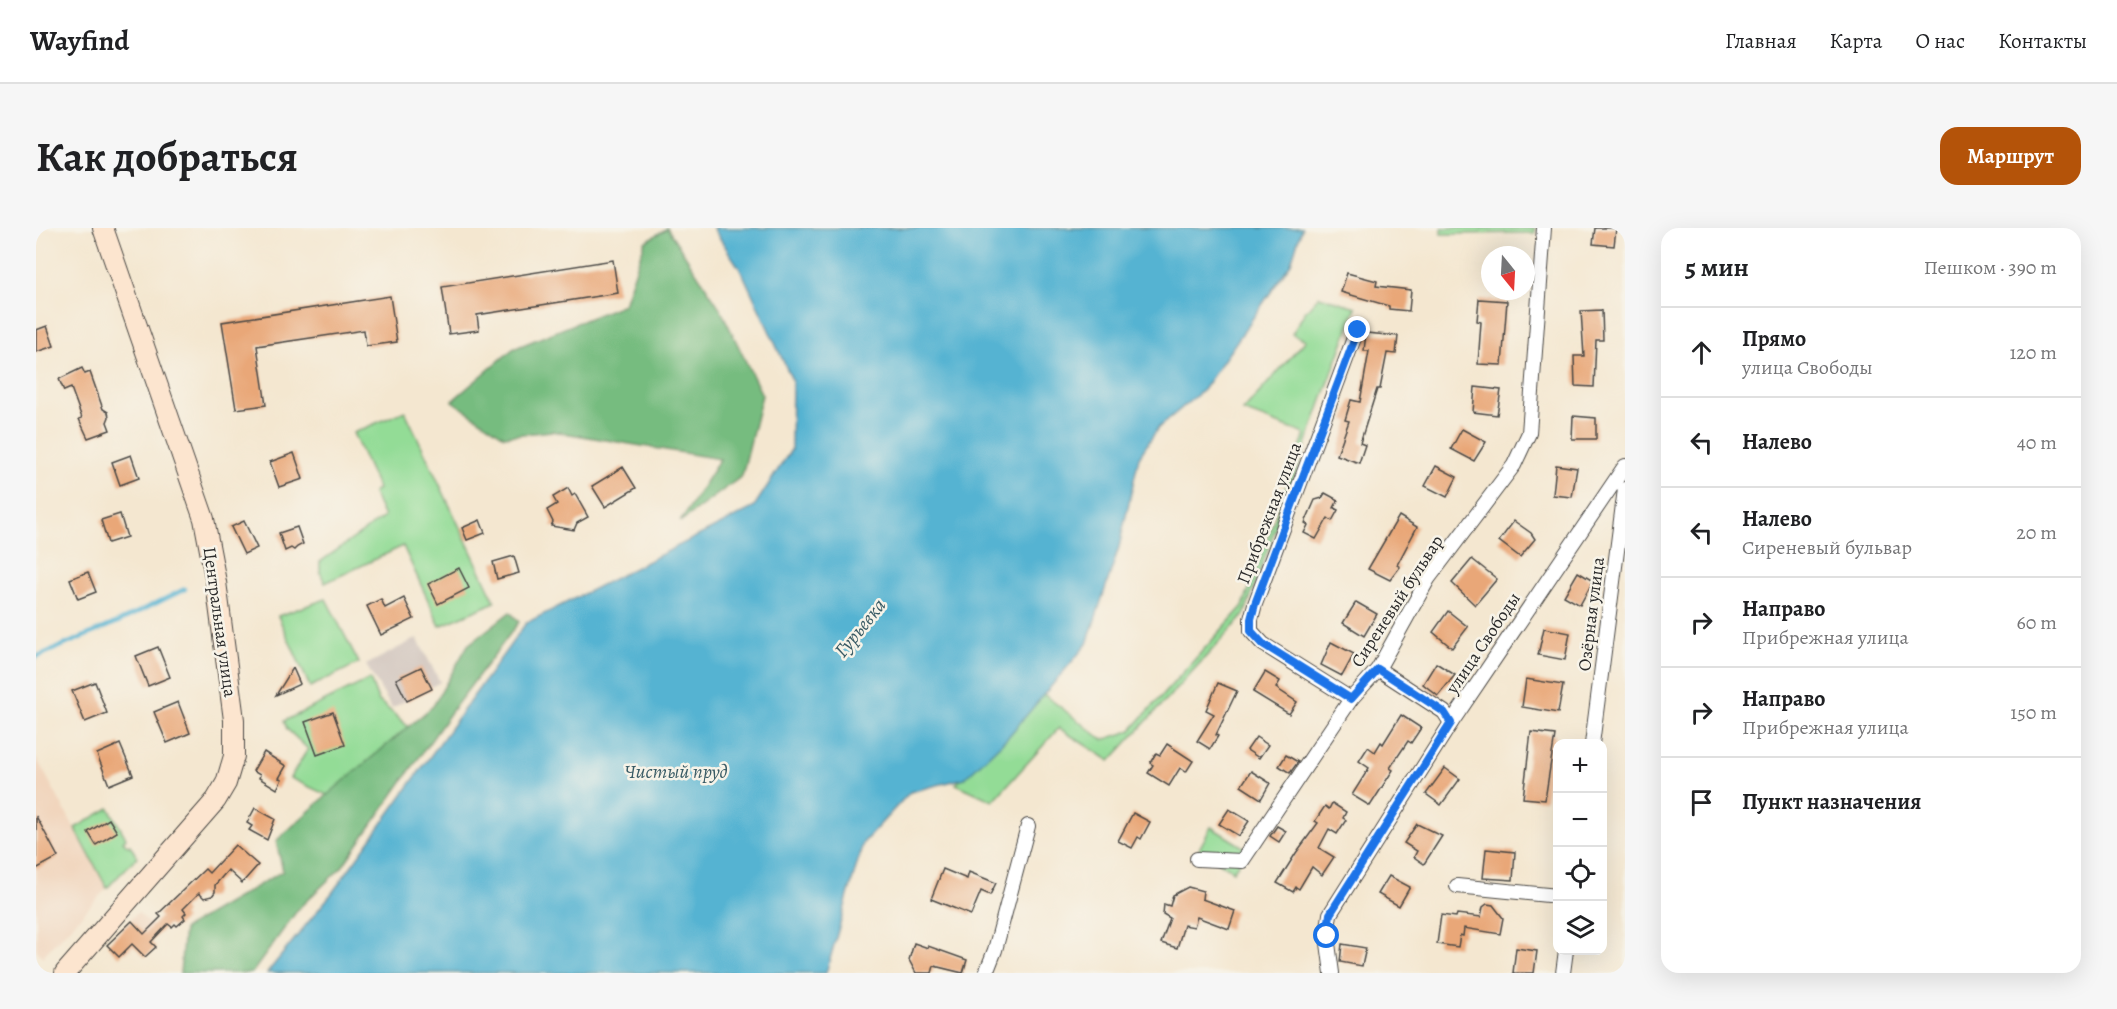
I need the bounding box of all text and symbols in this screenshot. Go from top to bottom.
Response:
text: Wayfind [30,22,129,60]
text: Главная [1725,27,1797,55]
text: Карта [1830,27,1882,55]
text: О нас [1915,27,1965,55]
text: Контакты [1998,27,2087,55]
button: Маршрут [1940,127,2081,185]
text: Как добраться [36,128,298,185]
north arrow [1481,246,1535,300]
text: 5 мин [1685,250,1749,285]
text: Пешком · 390 m [1924,254,2057,281]
route end [1344,316,1370,342]
text: Прямо [1742,324,1806,354]
icon: ahead [1685,336,1718,369]
text: 120 m [2009,339,2057,366]
text: улица Свободы [1742,354,1873,381]
icon: left [1685,426,1718,459]
text: Налево [1742,427,1812,457]
text: 40 m [2017,429,2057,456]
street label: Прибрежная улица [1231,438,1307,587]
text: Налево [1742,504,1812,534]
icon: left [1685,516,1718,549]
text: 20 m [2016,519,2057,546]
street label: Сиреневый бульвар [1345,530,1449,672]
text: Сиреневый бульвар [1742,534,1912,561]
street label: Центральная улица [198,546,242,699]
street label: Озёрная улица [1572,555,1610,672]
street label: улица Свободы [1440,588,1526,699]
water label: Гурьевка [828,593,892,663]
text: Направо [1742,594,1825,624]
icon: right [1685,606,1718,639]
text: 60 m [2017,609,2057,636]
text: Прибрежная улица [1742,624,1909,651]
text: Направо [1742,684,1825,714]
icon: right [1685,696,1718,729]
text: 150 m [2010,699,2057,726]
text: Прибрежная улица [1742,714,1909,741]
map controls [1553,739,1607,955]
button: + [1553,739,1607,793]
water label: Чистый пруд [624,758,728,785]
icon: arrive [1685,786,1718,819]
text: Пункт назначения [1742,787,1921,817]
button: − [1553,793,1607,847]
button: locate [1553,847,1607,901]
button: layers [1553,901,1607,955]
route start [1313,922,1339,948]

